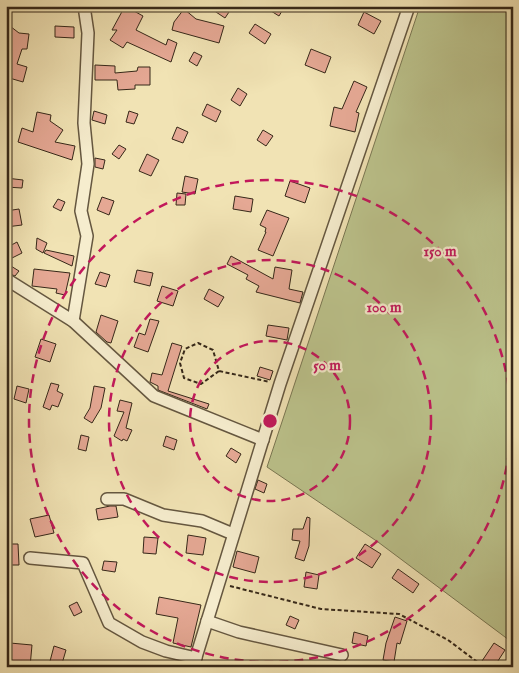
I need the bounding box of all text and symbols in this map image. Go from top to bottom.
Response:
text: 150 m [423,242,457,261]
text: 100 m [366,298,402,317]
text: 50 m [313,356,341,375]
centre of rings [261,412,279,430]

